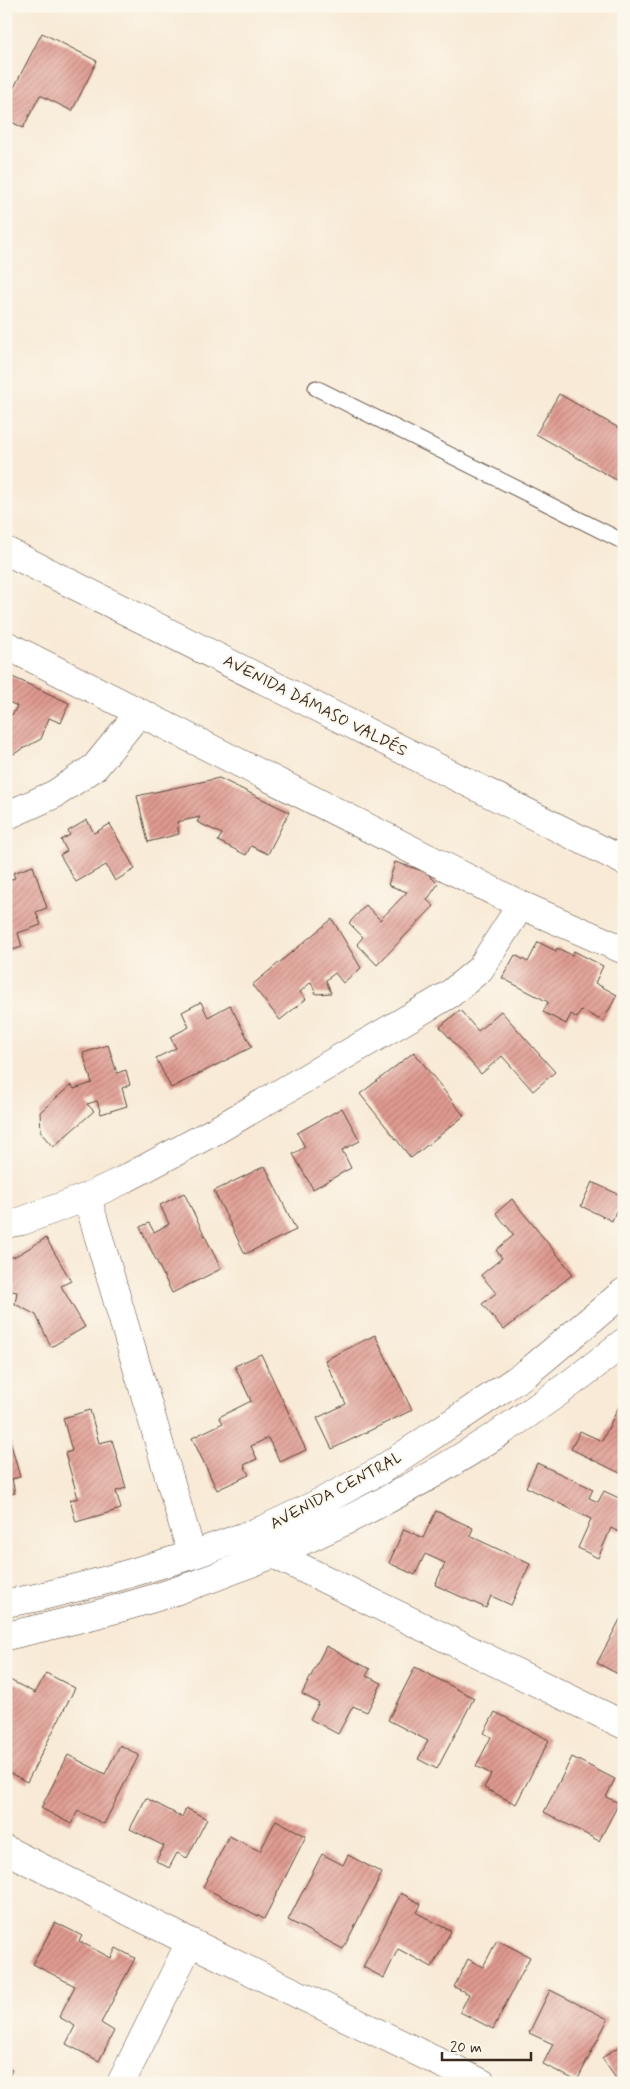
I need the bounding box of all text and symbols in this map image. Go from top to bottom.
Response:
street label: AVENIDA DÁMASO VALDÉS [220,650,411,762]
street label: AVENIDA CENTRAL [266,1447,406,1535]
scale bar [442,2029,531,2061]
text: 20 m [450,2038,482,2058]

